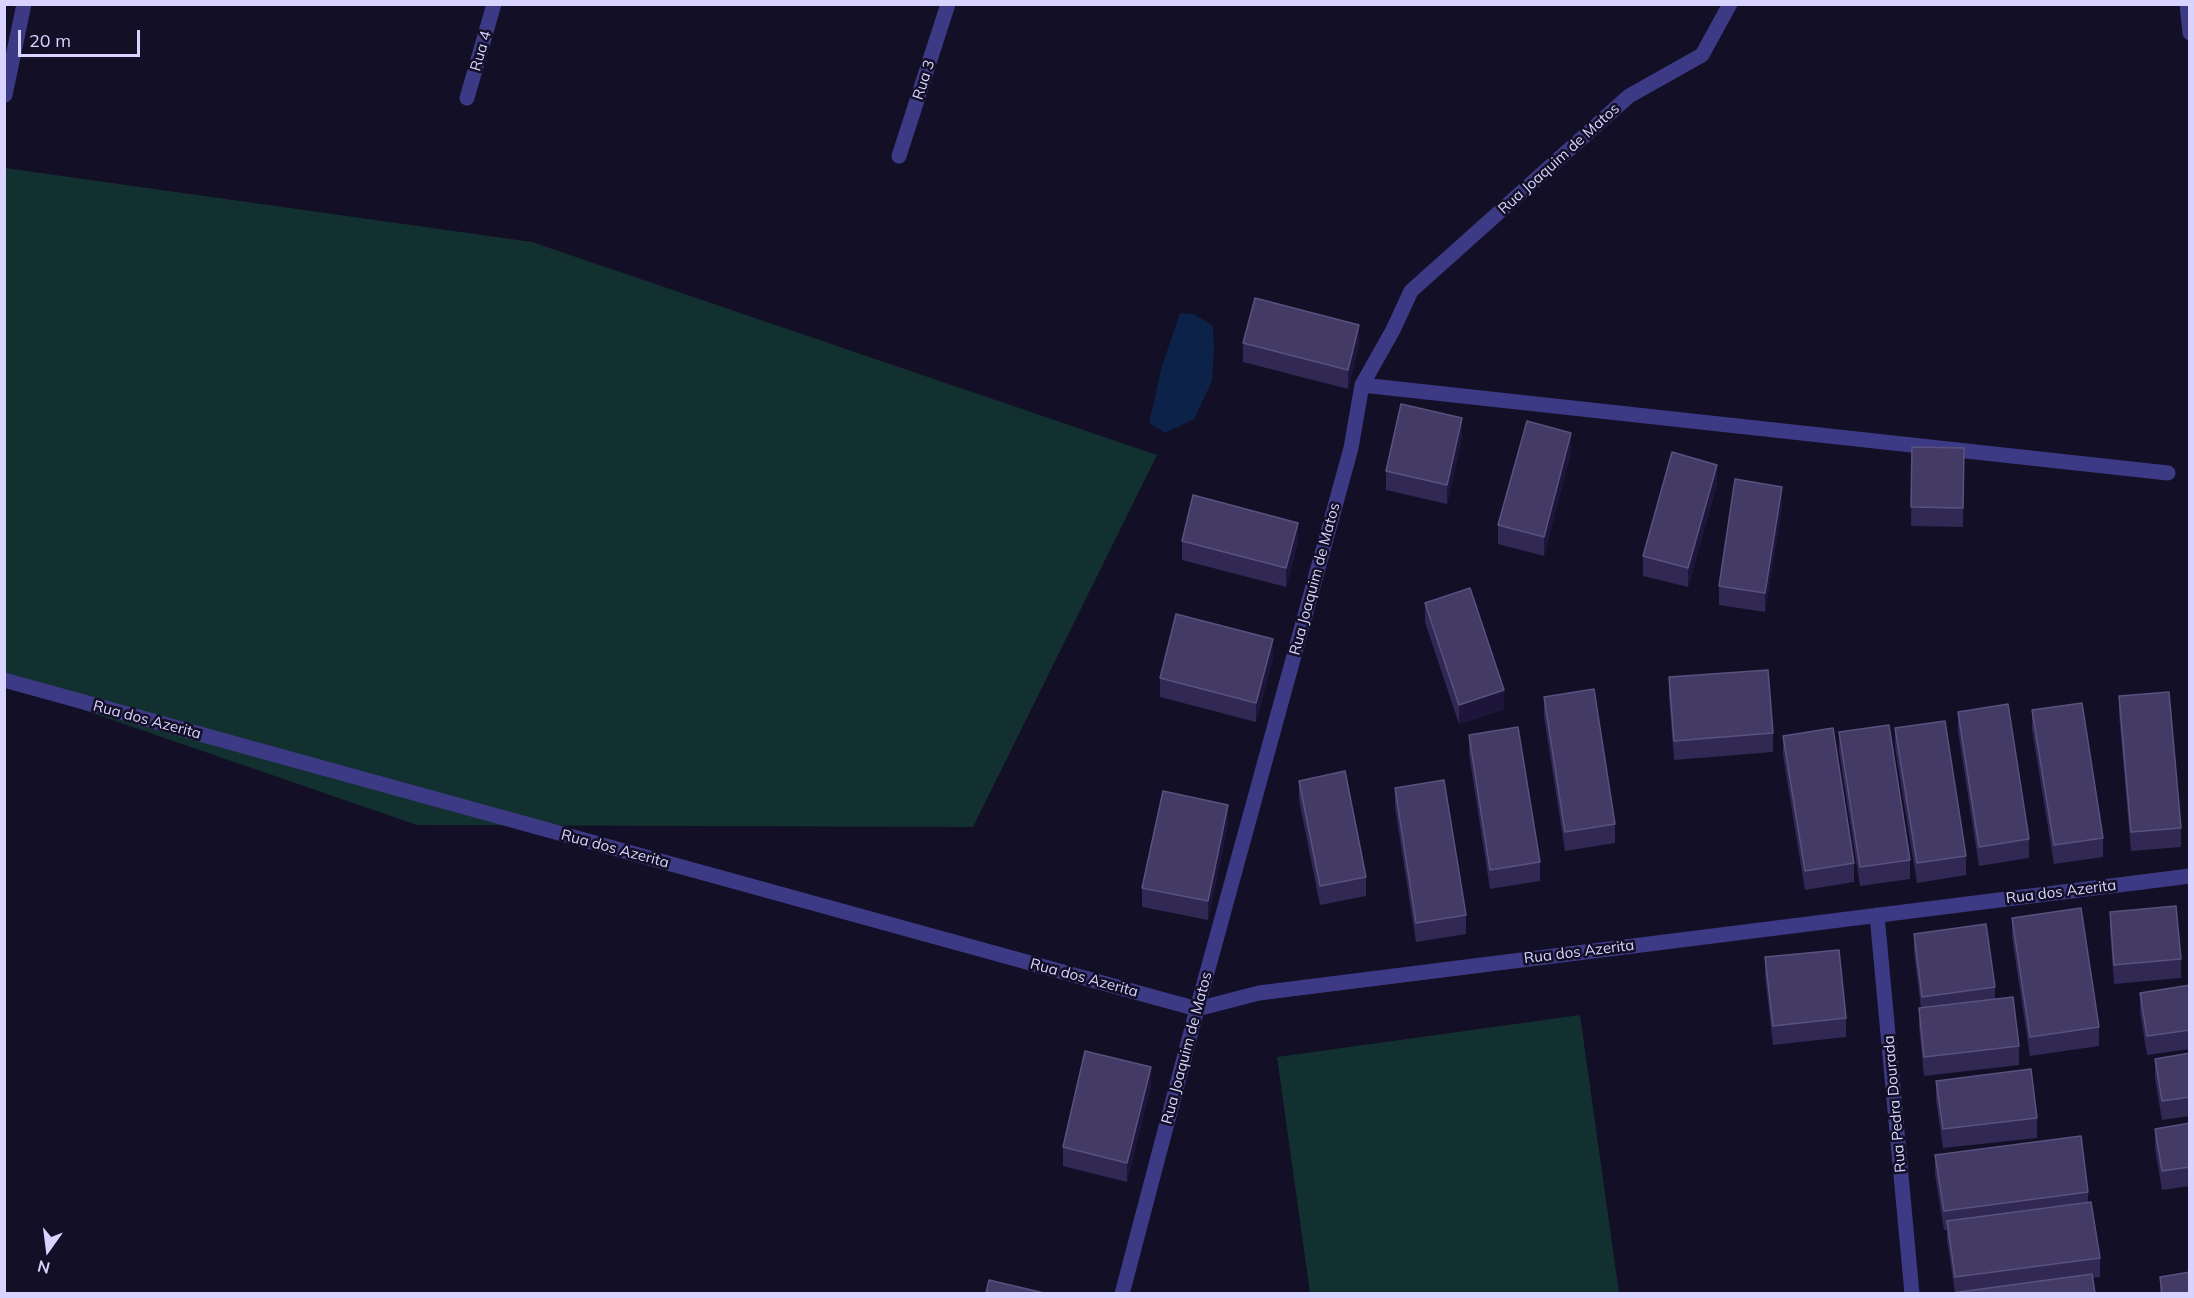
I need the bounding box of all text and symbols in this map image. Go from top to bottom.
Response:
scale bar [21,18,142,56]
text: 20 m [29,29,71,52]
street label: Rua 4 [467,29,495,73]
street label: Rua 3 [909,58,939,102]
street label: Rua Joaquim de Matos [1495,100,1623,218]
street label: Rua Joaquim de Matos [1286,501,1344,657]
street label: Rua dos Azerita [91,697,203,743]
street label: Rua dos Azerita [559,826,671,872]
street label: Rua dos Azerita [2005,876,2117,908]
street label: Rua dos Azerita [1523,936,1635,968]
street label: Rua dos Azerita [1028,955,1140,1001]
street label: Rua Joaquim de Matos [1158,970,1216,1126]
street label: Rua Pedra Dourada [1880,1035,1910,1173]
north arrow [18,1220,78,1280]
text: N [35,1256,52,1279]

